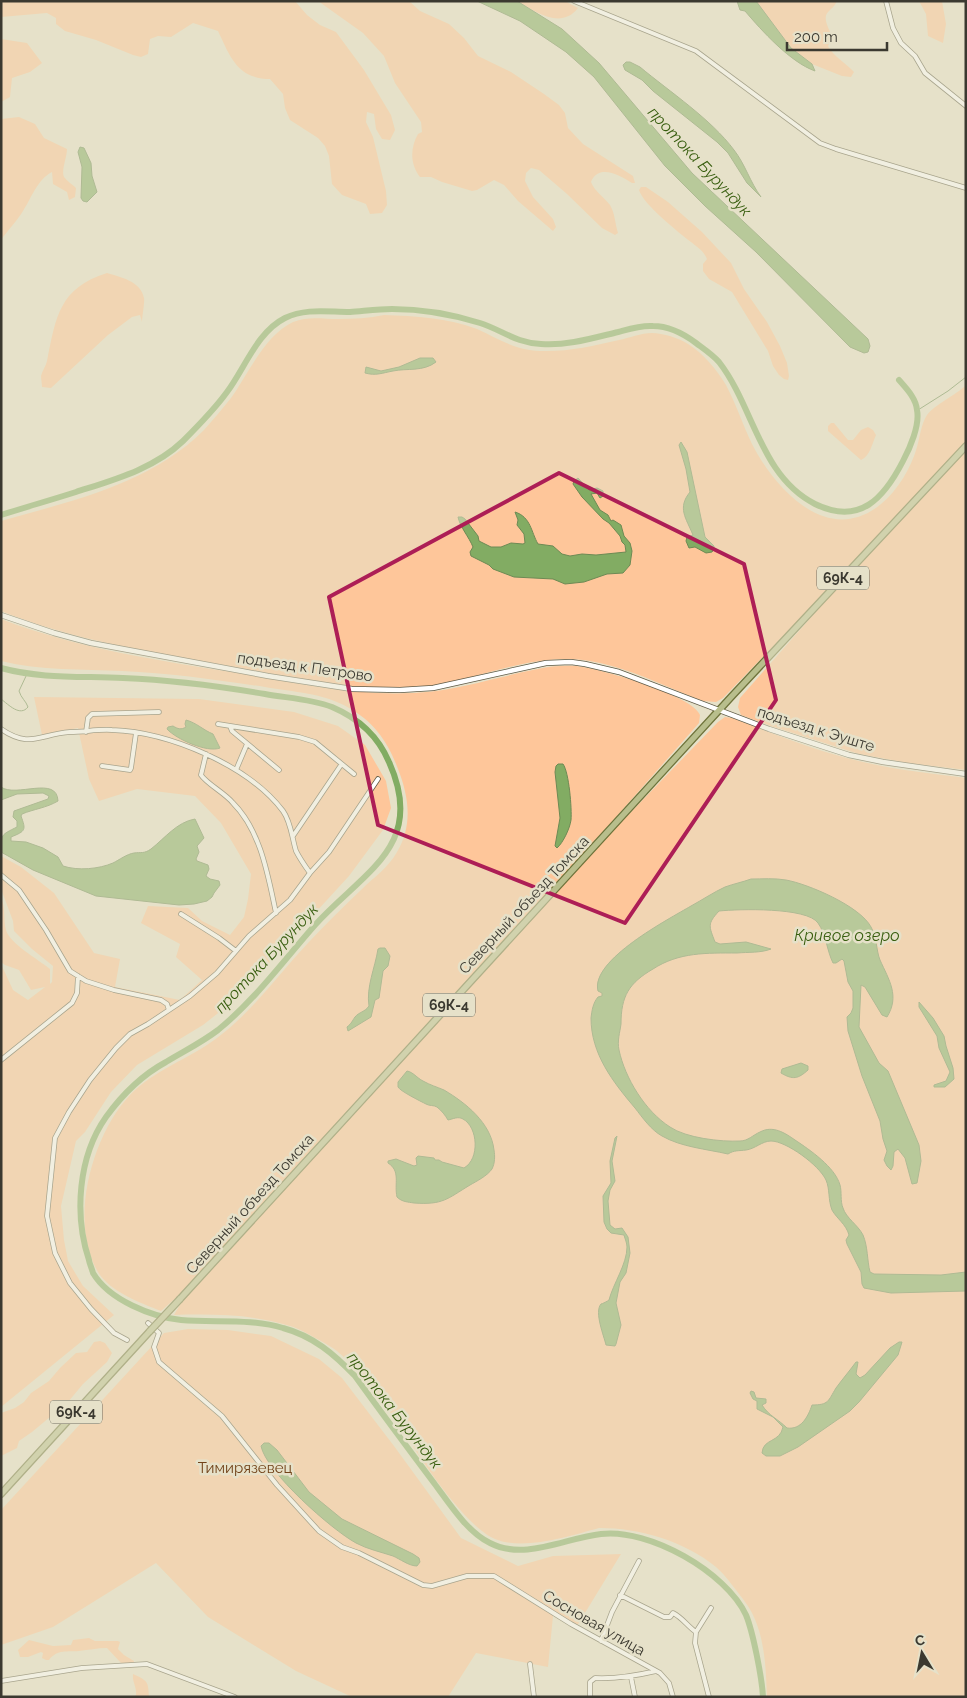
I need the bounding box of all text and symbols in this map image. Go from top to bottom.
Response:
scale bar [787,20,887,52]
text: 200 m [794,28,838,46]
water label: протока Бурундук [644,103,755,220]
road number: 69К-4 [817,566,869,590]
street label: подъезд к Петрово [236,649,374,685]
street label: подъезд к Эуште [755,703,877,755]
street label: Северный объезд Томска [455,832,593,978]
water label: протока Бурундук [211,900,322,1017]
water label: Кривое озеро [794,926,900,945]
road number: 69К-4 [423,994,475,1016]
street label: Северный объезд Томска [182,1130,318,1278]
water label: протока Бурундук [343,1348,446,1472]
road number: 69К-4 [50,1400,102,1424]
park label: Тимирязевец [198,1459,293,1477]
street label: Сосновая улица [540,1586,648,1660]
north arrow [897,1628,947,1678]
text: С [914,1631,926,1649]

